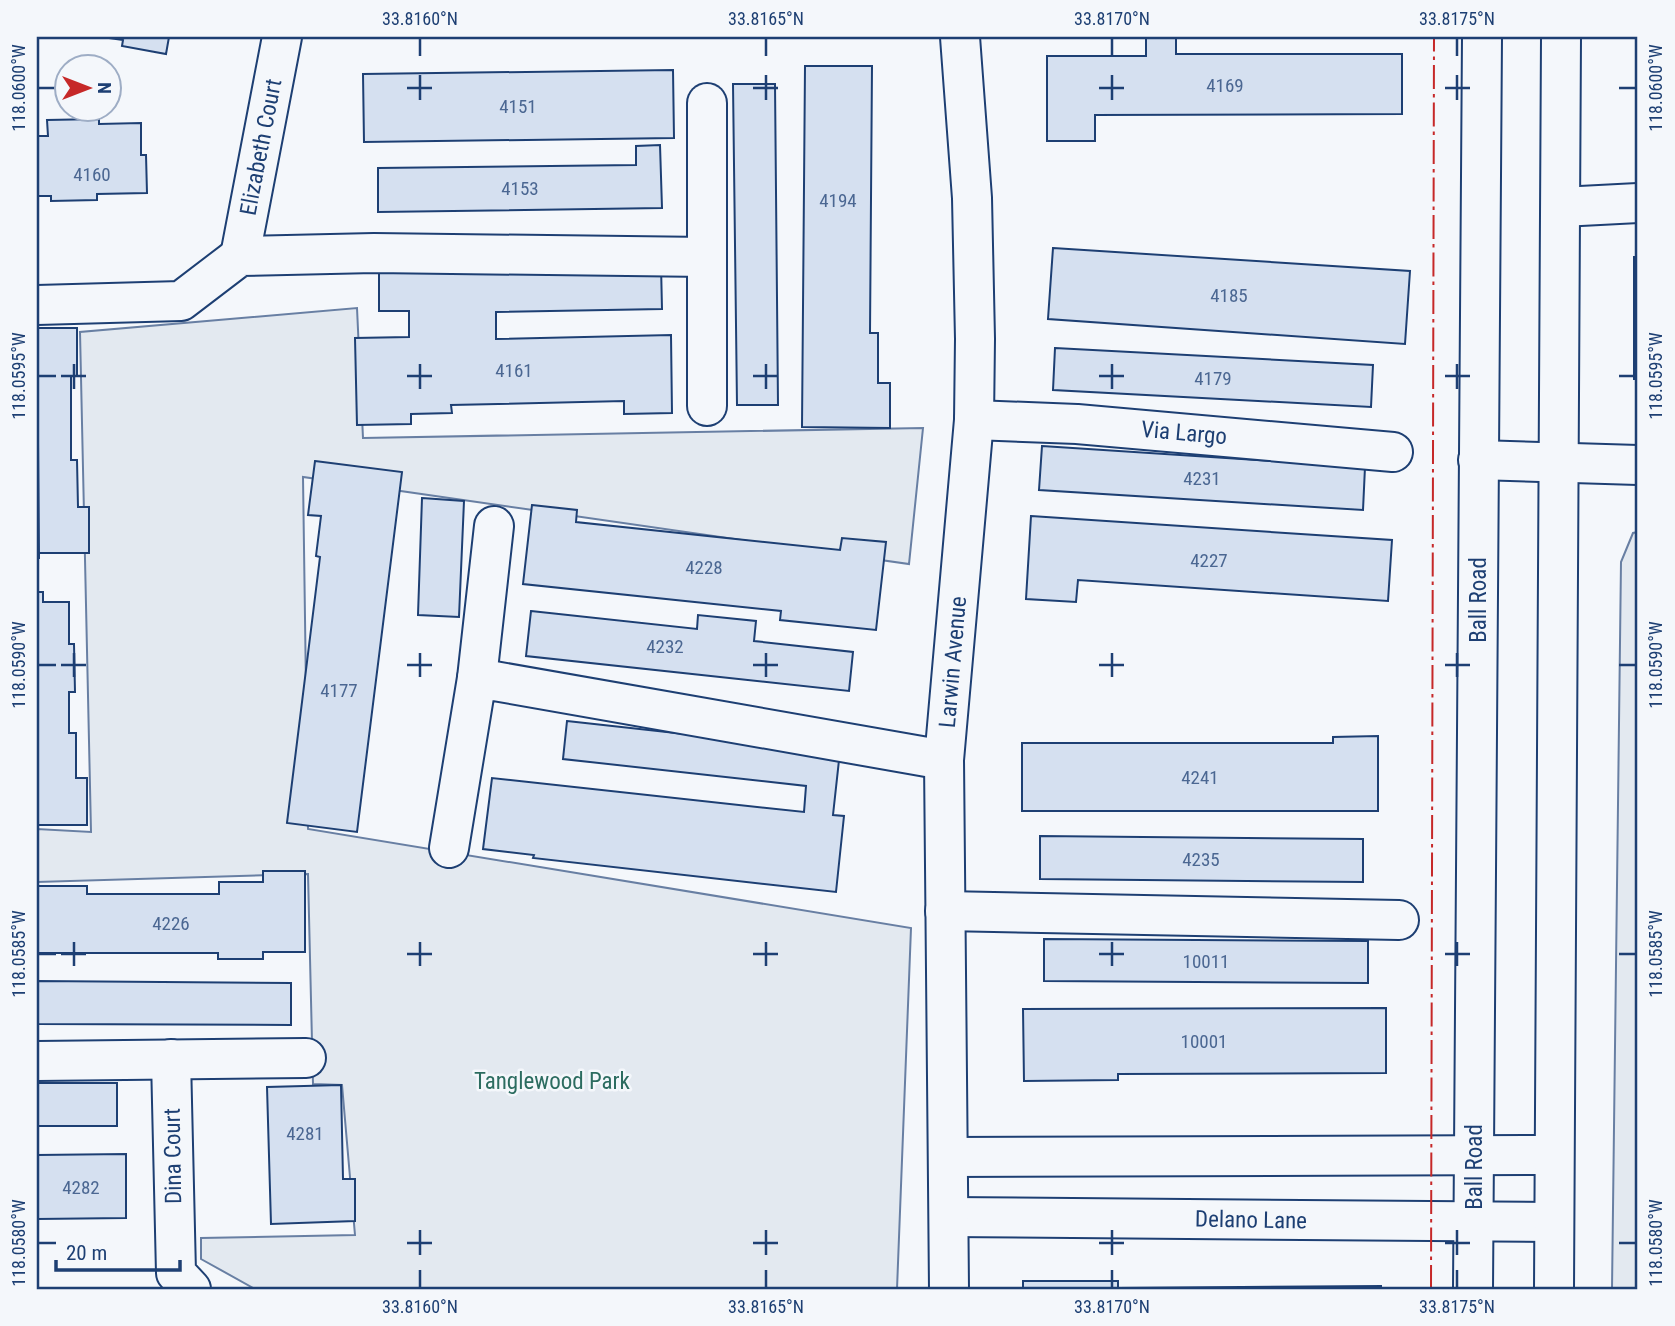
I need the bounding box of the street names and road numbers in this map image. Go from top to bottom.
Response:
street label: Elizabeth Court [235,76,287,218]
street label: Via Largo [1140,416,1228,450]
street label: Ball Road [1465,557,1492,643]
street label: Larwin Avenue [934,595,972,729]
street label: Dina Court [159,1108,187,1204]
street label: Ball Road [1461,1124,1488,1210]
street label: Delano Lane [1195,1206,1307,1234]

